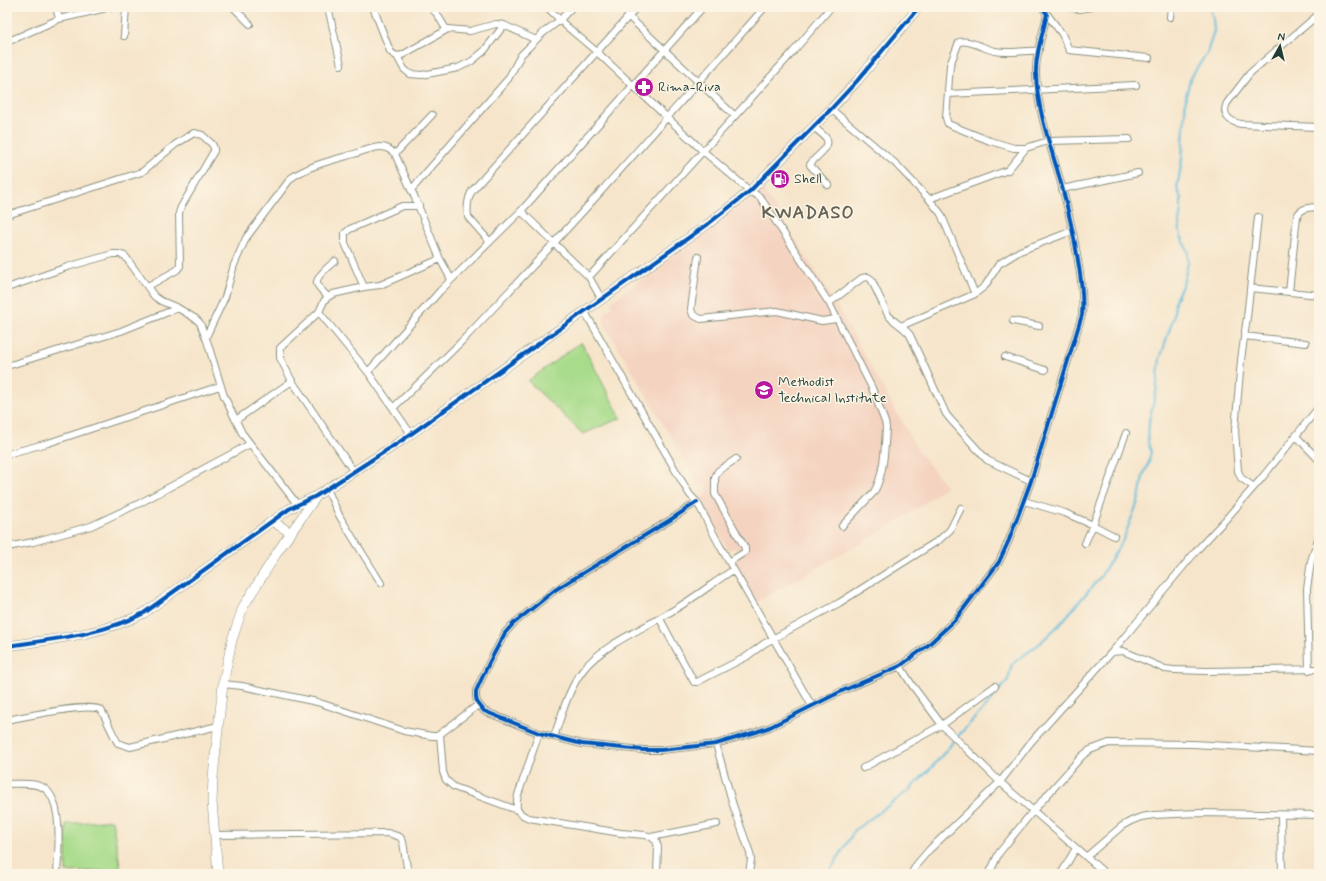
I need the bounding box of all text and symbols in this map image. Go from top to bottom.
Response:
north arrow [1260,26,1300,66]
text: N [1277,30,1286,45]
pharmacy icon: Rima-Riva [633,76,655,98]
place label: Rima-Riva [658,78,721,96]
fuel station icon: Shell [769,168,791,190]
place label: Shell [794,170,822,188]
district label: KWADASO [761,201,855,225]
place label: Methodist Technical Institute [778,373,887,407]
school or university icon: Methodist Technical Institute [753,379,775,401]

